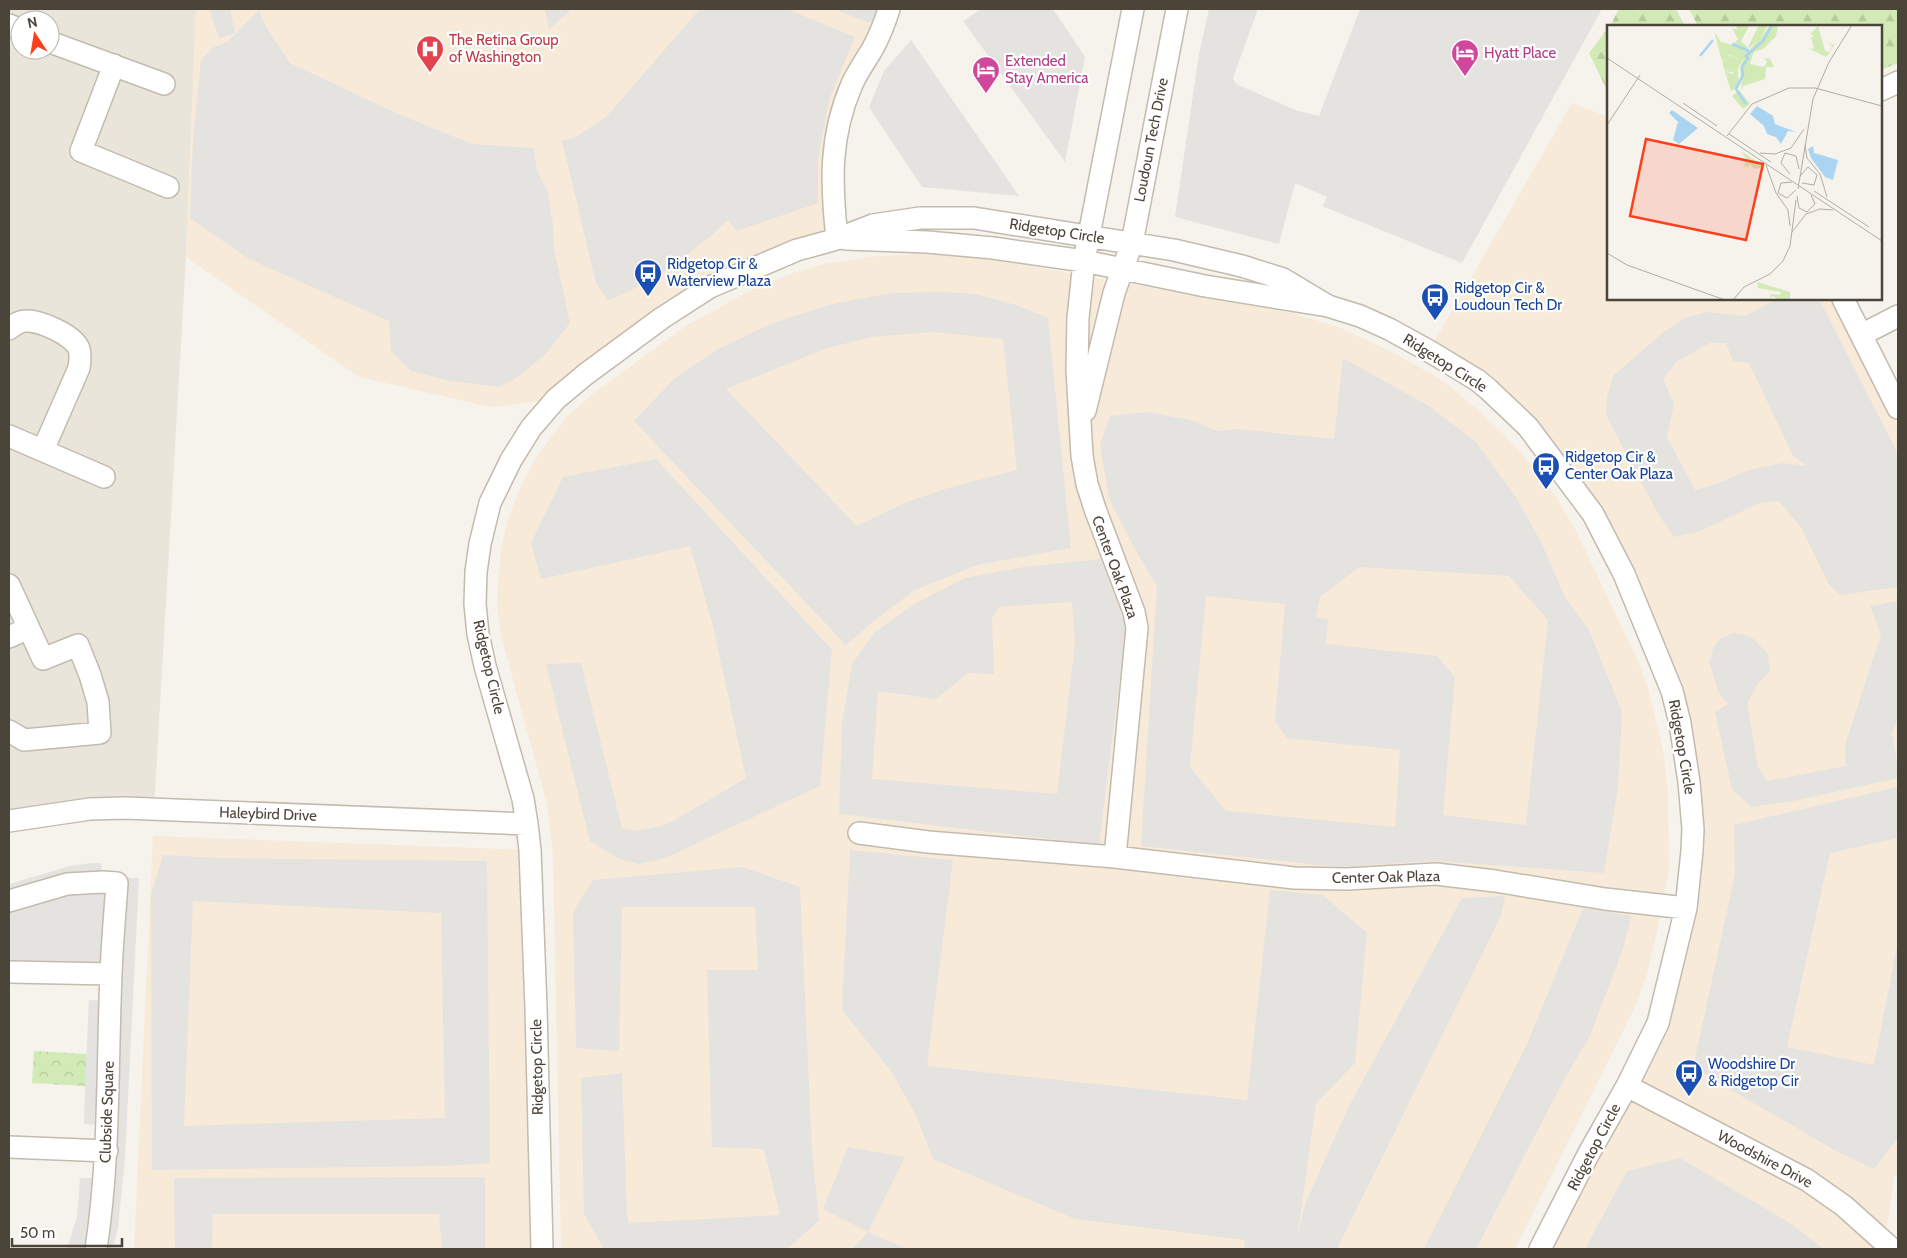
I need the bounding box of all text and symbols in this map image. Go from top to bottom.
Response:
north arrow [10,10,60,60]
text: N [26,12,39,32]
inset map [1607,25,1882,300]
place label: The Retina Group of Washington [449,31,559,66]
hospital icon: The Retina Group of Washington [415,34,445,73]
hotel icon: Hyatt Place [1450,38,1480,77]
place label: Hyatt Place [1484,44,1556,62]
place label: Extended Stay America [1005,52,1089,87]
hotel icon: Extended Stay America [971,55,1001,94]
street label: Loudoun Tech Drive [1130,76,1172,204]
street label: Ridgetop Circle [1008,215,1106,247]
place label: Ridgetop Cir & Waterview Plaza [667,255,772,290]
bus stop icon: Ridgetop Cir & Waterview Plaza [633,258,663,297]
place label: Ridgetop Cir & Loudoun Tech Dr [1454,279,1562,314]
bus stop icon: Ridgetop Cir & Loudoun Tech Dr [1420,282,1450,321]
street label: Ridgetop Circle [1400,330,1491,396]
place label: Ridgetop Cir & Center Oak Plaza [1565,448,1674,483]
bus stop icon: Ridgetop Cir & Center Oak Plaza [1531,451,1561,490]
street label: Center Oak Plaza [1088,513,1142,622]
street label: Ridgetop Circle [469,618,509,716]
street label: Ridgetop Circle [1665,698,1699,796]
street label: Haleybird Drive [219,803,317,825]
street label: Center Oak Plaza [1332,867,1441,887]
street label: Ridgetop Circle [527,1019,547,1115]
place label: Woodshire Dr & Ridgetop Cir [1708,1055,1799,1090]
bus stop icon: Woodshire Dr & Ridgetop Cir [1674,1058,1704,1097]
street label: Clubside Square [96,1060,118,1163]
street label: Ridgetop Circle [1564,1100,1625,1194]
street label: Woodshire Drive [1714,1126,1816,1192]
scale bar [12,1216,122,1248]
text: 50 m [20,1224,55,1242]

